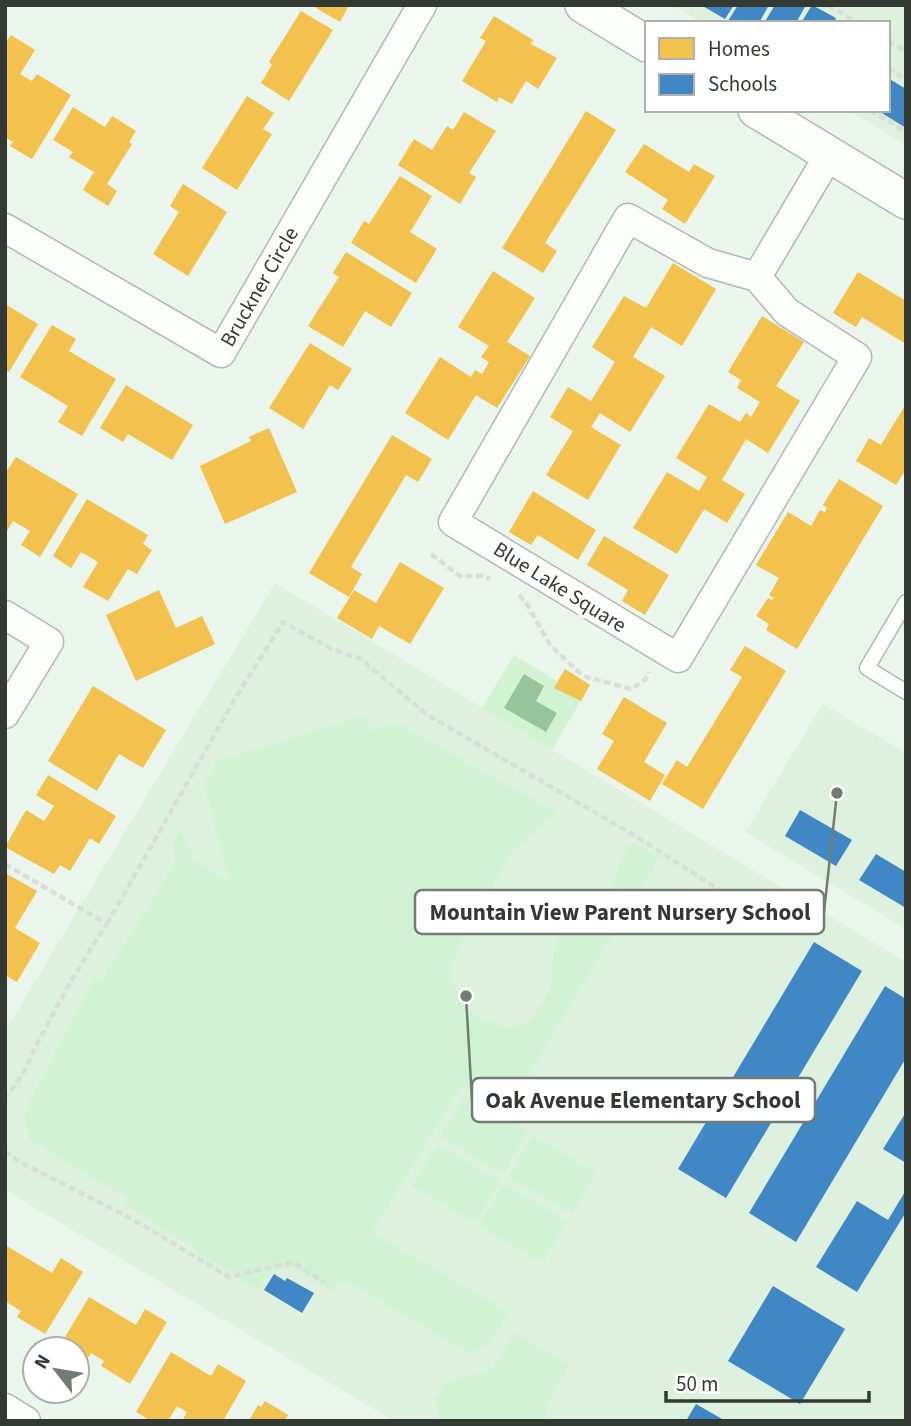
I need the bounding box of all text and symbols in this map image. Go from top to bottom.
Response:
legend [645,21,890,112]
text: Homes [708,34,770,64]
text: Schools [708,69,777,99]
street label: Bruckner Circle [213,221,306,352]
street label: Blue Lake Square [488,534,632,640]
callout: Mountain View Parent Nursery School [415,890,824,934]
text: Mountain View Parent Nursery School [429,896,811,929]
callout: Oak Avenue Elementary School [472,1078,815,1122]
text: Oak Avenue Elementary School [485,1084,801,1117]
north arrow [21,1335,91,1405]
text: N [28,1350,58,1374]
scale bar [666,1360,869,1404]
text: 50 m [676,1369,718,1399]

